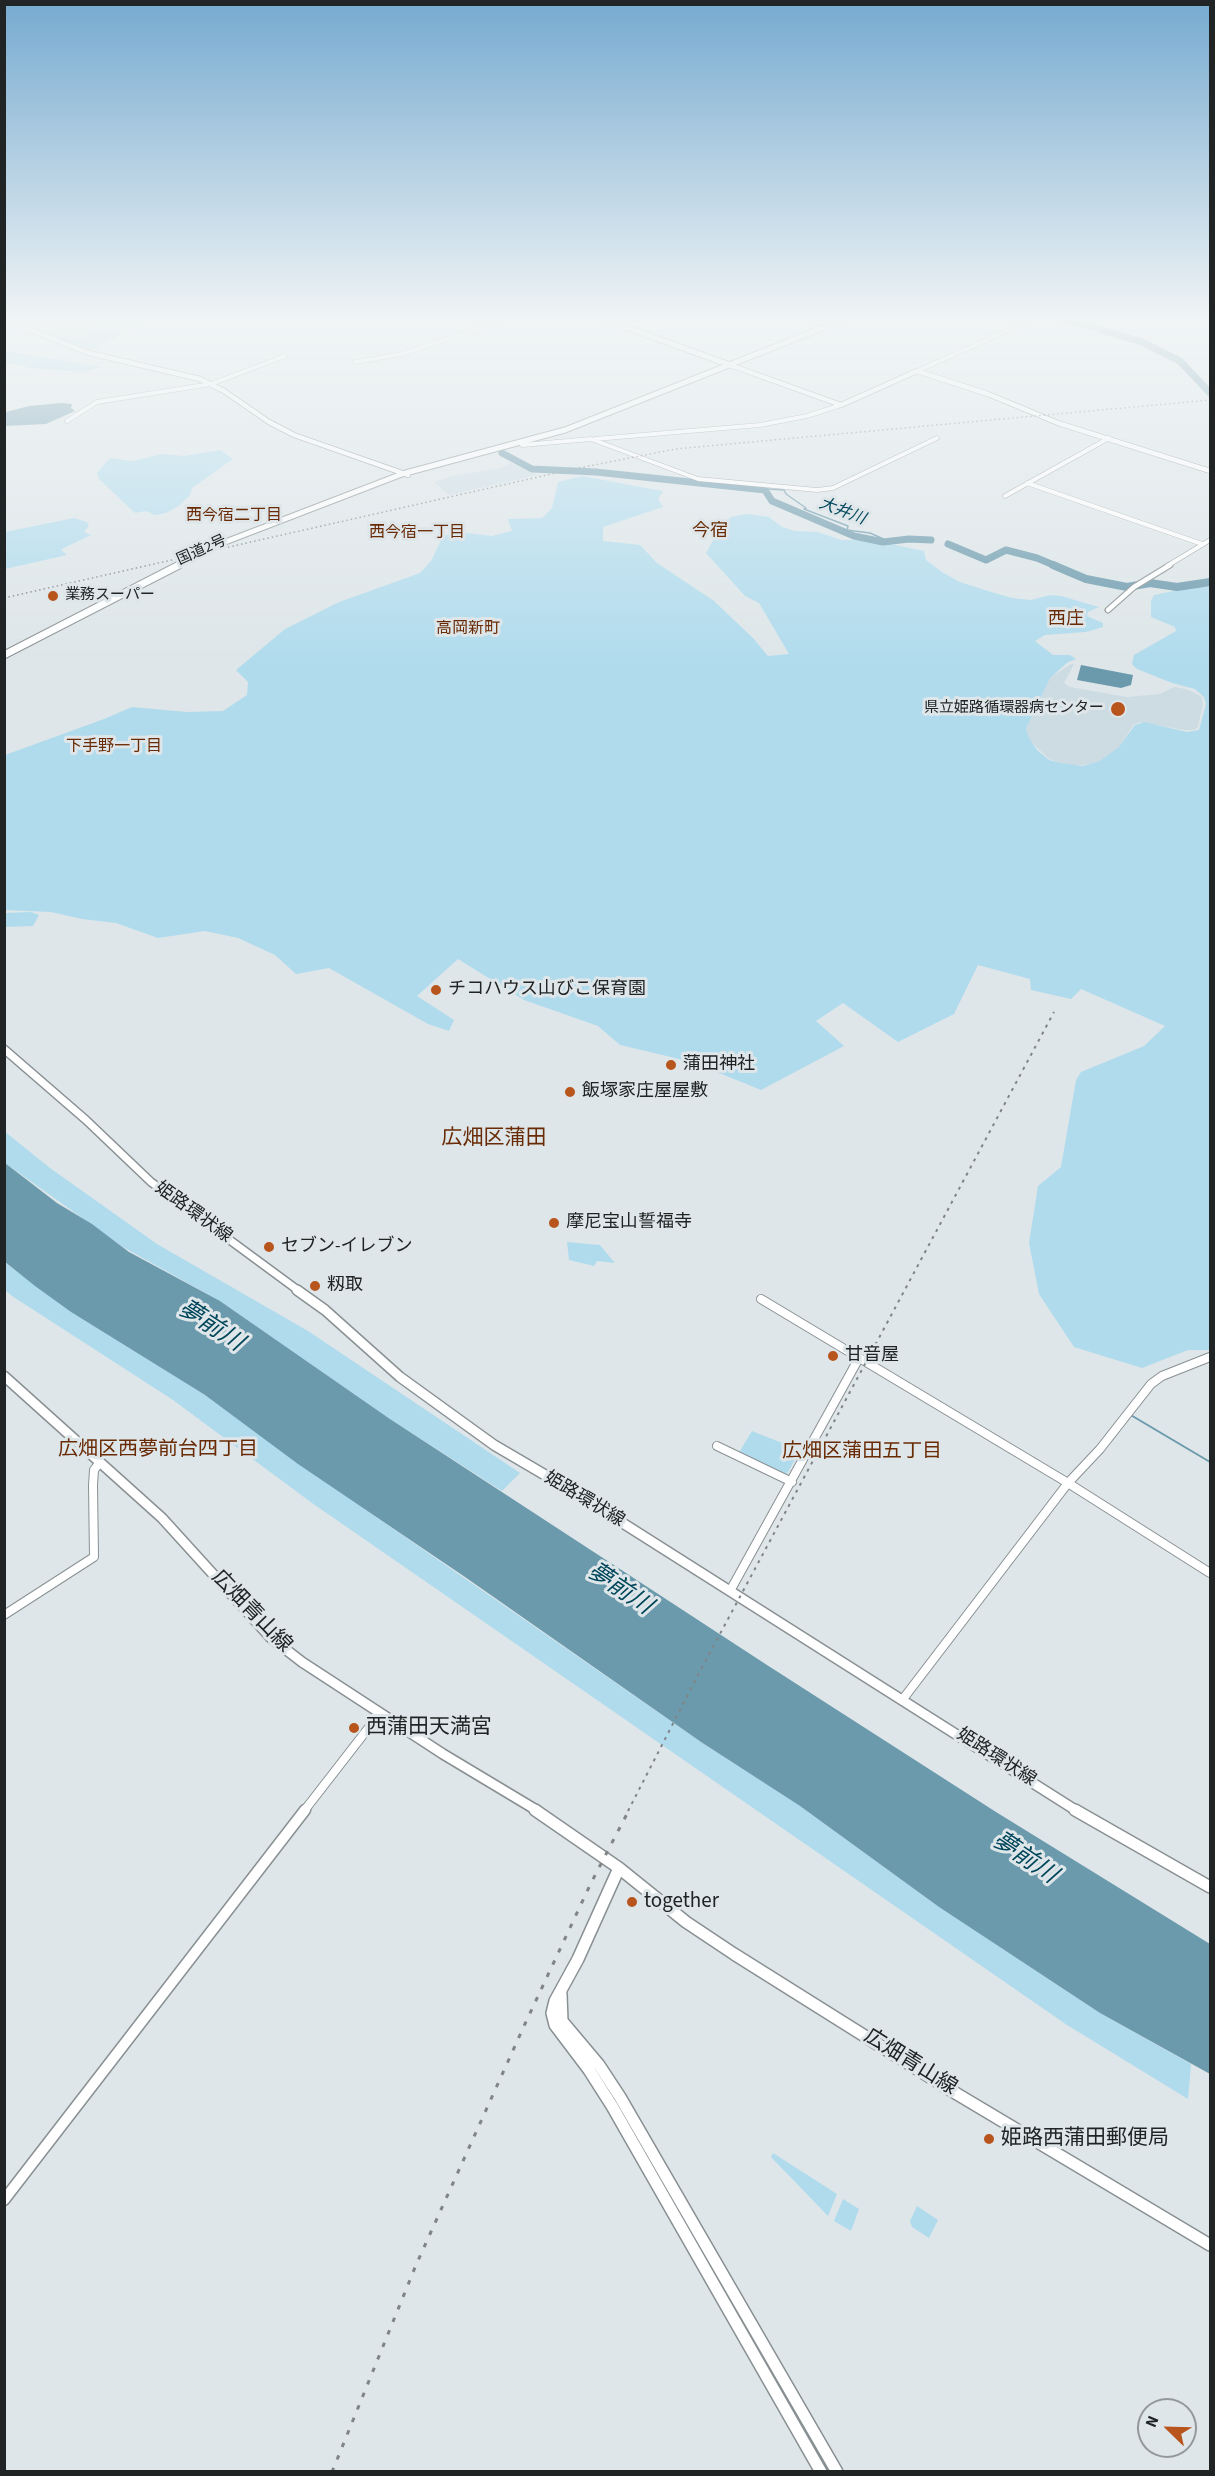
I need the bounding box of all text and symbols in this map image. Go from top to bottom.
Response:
water label: 大井川 [816,494,868,530]
district label: 西今宿二丁目 [186,506,282,526]
district label: 今宿 [692,521,728,543]
district label: 西今宿一丁目 [369,523,465,543]
street label: 国道2号 [174,532,230,570]
place label: 業務スーパー [65,587,155,605]
marker: 業務スーパー [46,589,60,603]
district label: 西庄 [1048,609,1084,631]
district label: 高岡新町 [436,619,500,639]
place label: 県立姫路循環器病センター [924,700,1104,718]
marker: 県立姫路循環器病センター [1109,700,1127,718]
district label: 下手野一丁目 [66,737,162,757]
place label: チコハウス山びこ保育園 [448,979,646,1001]
marker: チコハウス山びこ保育園 [429,983,443,997]
place label: 蒲田神社 [683,1054,755,1076]
marker: 蒲田神社 [664,1058,678,1072]
place label: 飯塚家庄屋屋敷 [582,1081,708,1103]
marker: 飯塚家庄屋屋敷 [563,1085,577,1099]
district label: 広畑区蒲田 [442,1126,546,1152]
street label: 姫路環状線 [150,1178,236,1248]
place label: 摩尼宝山誓福寺 [566,1212,692,1234]
marker: 摩尼宝山誓福寺 [547,1216,561,1230]
place label: セブン-イレブン [281,1236,413,1258]
marker: セブン-イレブン [262,1240,276,1254]
place label: 籾取 [327,1275,363,1297]
marker: 籾取 [308,1279,322,1293]
water label: 夢前川 [172,1295,248,1359]
place label: 甘音屋 [845,1345,899,1367]
marker: 甘音屋 [826,1349,840,1363]
district label: 広畑区西夢前台四丁目 [58,1439,258,1463]
district label: 広畑区蒲田五丁目 [782,1441,942,1465]
street label: 姫路環状線 [540,1468,628,1532]
water label: 夢前川 [581,1558,657,1622]
street label: 広畑青山線 [205,1565,297,1659]
place label: 西蒲田天満宮 [366,1715,492,1741]
marker: 西蒲田天満宮 [347,1721,361,1735]
street label: 姫路環状線 [952,1724,1040,1792]
water label: 夢前川 [986,1827,1062,1891]
place label: together [644,1889,719,1915]
marker: together [625,1895,639,1909]
street label: 広畑青山線 [859,2024,961,2102]
place label: 姫路西蒲田郵便局 [1001,2126,1169,2152]
marker: 姫路西蒲田郵便局 [982,2132,996,2146]
north arrow [1137,2398,1197,2458]
text: N [1140,2413,1164,2431]

